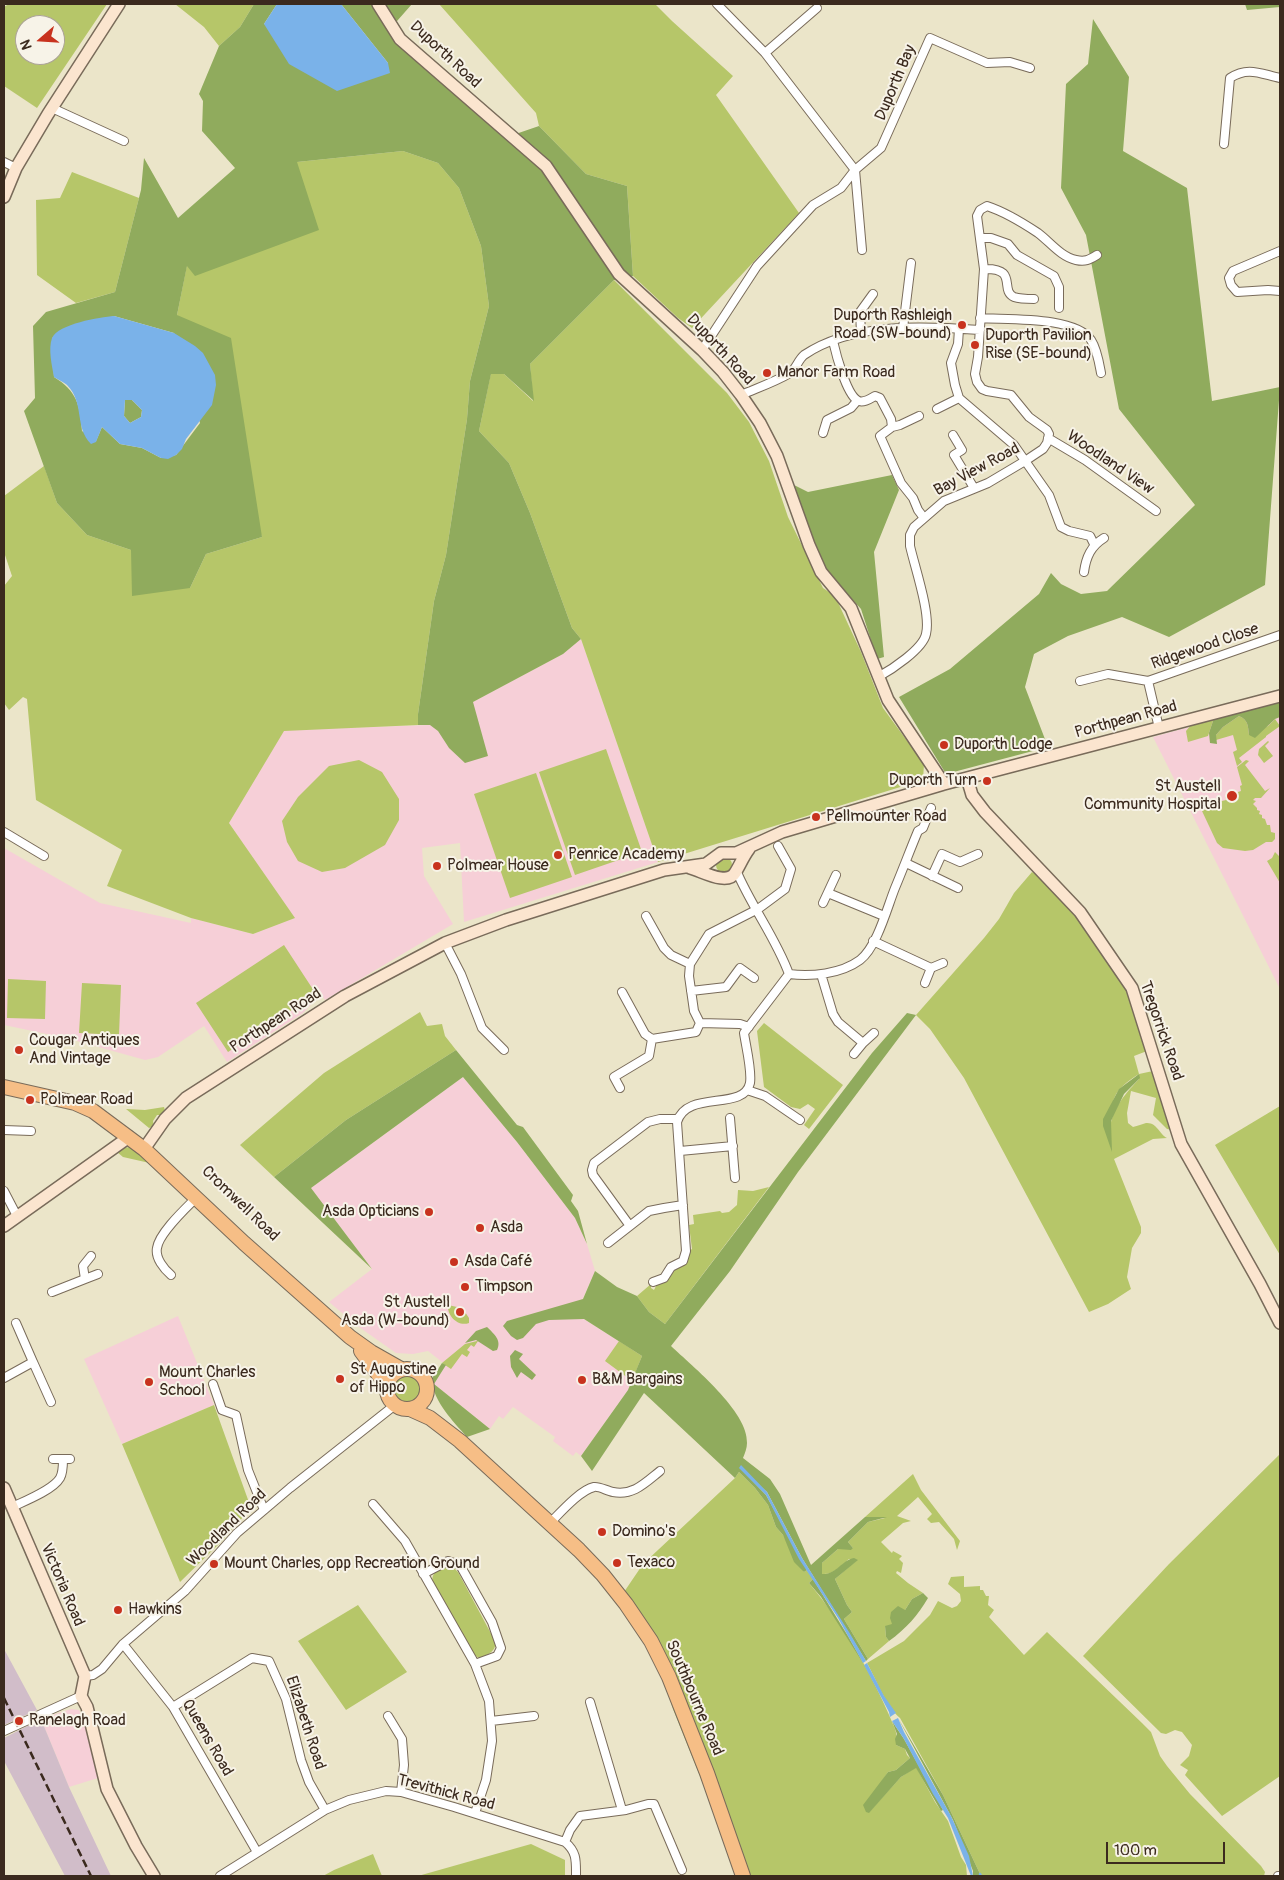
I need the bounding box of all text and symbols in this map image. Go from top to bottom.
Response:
north arrow [15,15,65,65]
street label: Duporth Road [405,17,485,93]
text: N [17,37,36,52]
street label: Duporth Bay [871,42,921,124]
place label: Duporth Rashleigh Road (SW-bound) [833,306,952,344]
street label: Duporth Road [682,310,758,390]
marker: Duporth Rashleigh Road (SW-bound) [956,319,968,331]
place label: Duporth Pavilion Rise (SE-bound) [985,326,1092,364]
marker: Duporth Pavilion Rise (SE-bound) [969,339,981,351]
place label: Manor Farm Road [777,363,895,383]
marker: Manor Farm Road [761,367,773,379]
street label: Woodland View [1063,427,1157,499]
street label: Bay View Road [931,439,1023,501]
street label: Ridgewood Close [1149,620,1261,674]
street label: Porthpean Road [1073,697,1179,743]
place label: Duporth Lodge [954,735,1052,755]
marker: Duporth Lodge [938,739,950,751]
place label: Duporth Turn [889,771,977,791]
marker: Duporth Turn [981,775,993,787]
place label: St Austell Community Hospital [1084,777,1221,815]
marker: St Austell Community Hospital [1225,789,1239,803]
place label: Pellmounter Road [826,807,947,827]
marker: Pellmounter Road [810,811,822,823]
place label: Penrice Academy [568,845,684,865]
marker: Penrice Academy [552,849,564,861]
place label: Polmear House [447,856,549,876]
marker: Polmear House [431,860,443,872]
street label: Tregorrick Road [1135,979,1187,1083]
street label: Porthpean Road [227,984,325,1058]
place label: Cougar Antiques And Vintage [29,1031,139,1069]
marker: Cougar Antiques And Vintage [13,1044,25,1056]
place label: Polmear Road [40,1090,133,1110]
marker: Polmear Road [24,1094,36,1106]
street label: Cromwell Road [197,1162,283,1246]
place label: Asda Opticians [322,1202,419,1222]
marker: Asda Opticians [423,1206,435,1218]
place label: Asda [490,1218,523,1238]
marker: Asda [474,1222,486,1234]
place label: Asda Café [464,1252,533,1272]
marker: Asda Café [448,1256,460,1268]
place label: Timpson [475,1277,533,1297]
marker: Timpson [459,1281,471,1293]
place label: St Austell Asda (W-bound) [341,1293,450,1331]
marker: St Austell Asda (W-bound) [454,1306,466,1318]
place label: St Augustine of Hippo [350,1360,436,1398]
place label: Mount Charles School [159,1363,255,1401]
place label: B&M Bargains [592,1370,682,1390]
marker: St Augustine of Hippo [334,1373,346,1385]
marker: B&M Bargains [576,1374,588,1386]
marker: Mount Charles School [143,1376,155,1388]
street label: Woodland Road [183,1485,271,1571]
place label: Domino's [612,1522,675,1542]
marker: Domino's [596,1526,608,1538]
street label: Victoria Road [36,1541,88,1629]
place label: Texaco [627,1553,675,1573]
place label: Mount Charles, opp Recreation Ground [224,1554,480,1574]
marker: Texaco [611,1557,623,1569]
marker: Mount Charles, opp Recreation Ground [208,1558,220,1570]
place label: Hawkins [128,1600,182,1620]
marker: Hawkins [112,1604,124,1616]
street label: Southbourne Road [661,1637,727,1759]
street label: Elizabeth Road [281,1674,329,1772]
street label: Queens Road [177,1696,237,1780]
place label: Ranelagh Road [29,1711,126,1731]
marker: Ranelagh Road [13,1715,25,1727]
street label: Trevithick Road [395,1771,497,1815]
scale bar [1109,1832,1228,1864]
text: 100 m [1114,1841,1157,1860]

